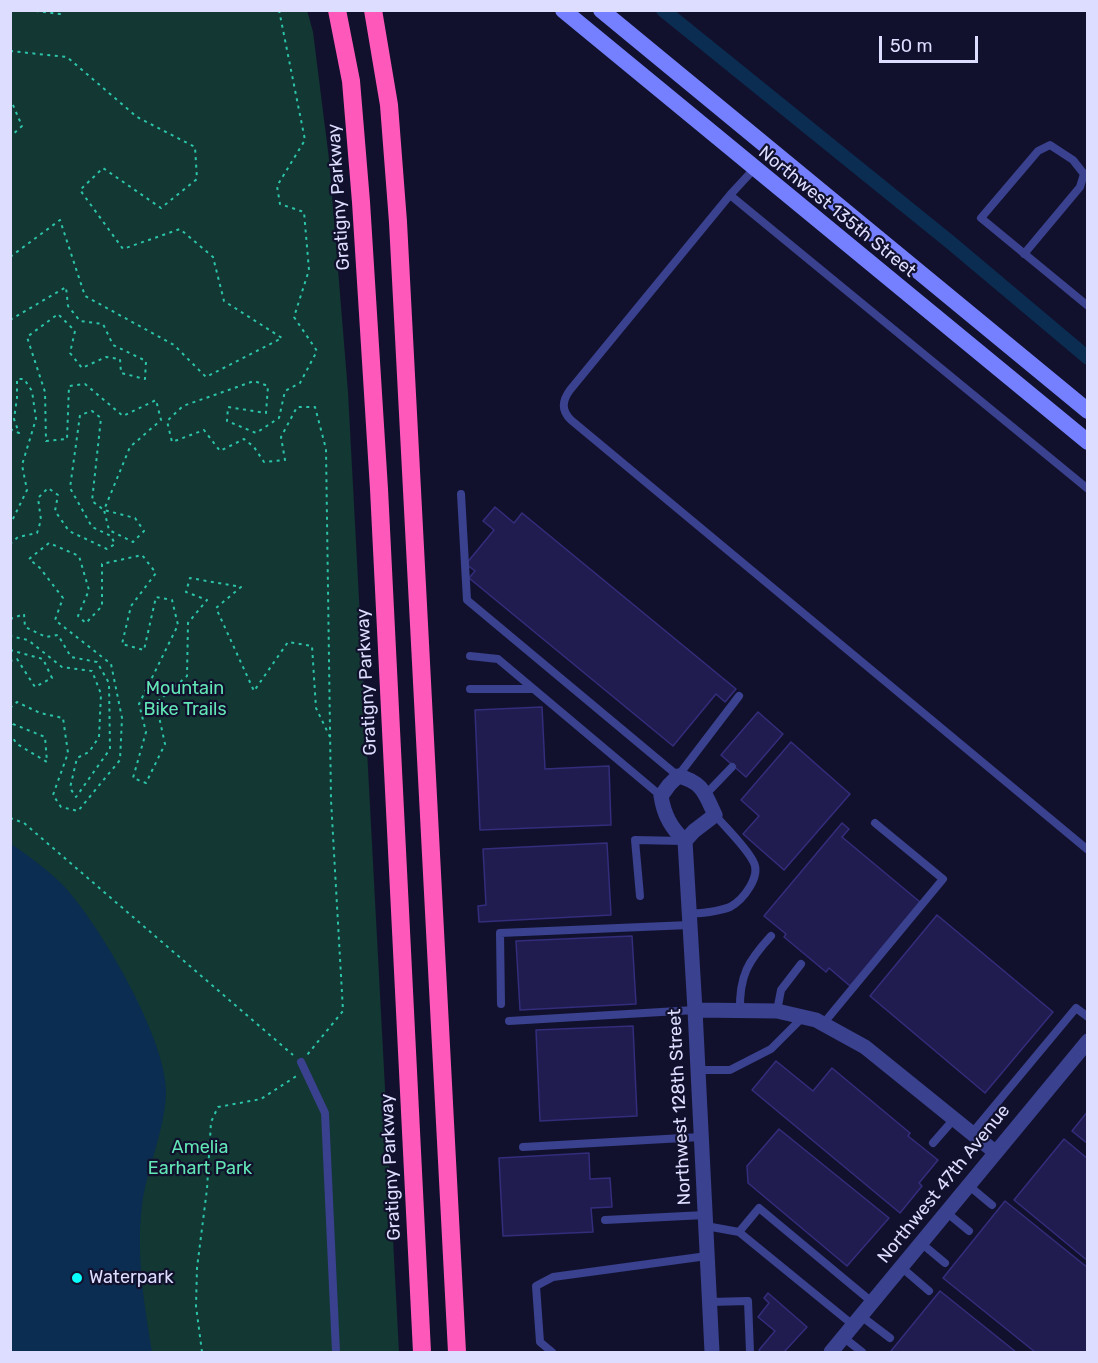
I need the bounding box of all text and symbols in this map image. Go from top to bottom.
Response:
scale bar [882,24,981,62]
text: 50 m [890,35,933,57]
street label: Gratigny Parkway [323,123,355,271]
street label: Northwest 135th Street [754,142,920,282]
street label: Gratigny Parkway [352,608,382,756]
park label: Mountain Bike Trails [143,678,227,720]
street label: Northwest 128th Street [664,1008,696,1206]
street label: Gratigny Parkway [376,1093,406,1241]
street label: Northwest 47th Avenue [873,1100,1015,1268]
park label: Amelia Earhart Park [148,1137,252,1180]
place label: Waterpark [89,1267,174,1289]
marker: Waterpark [70,1271,84,1285]

